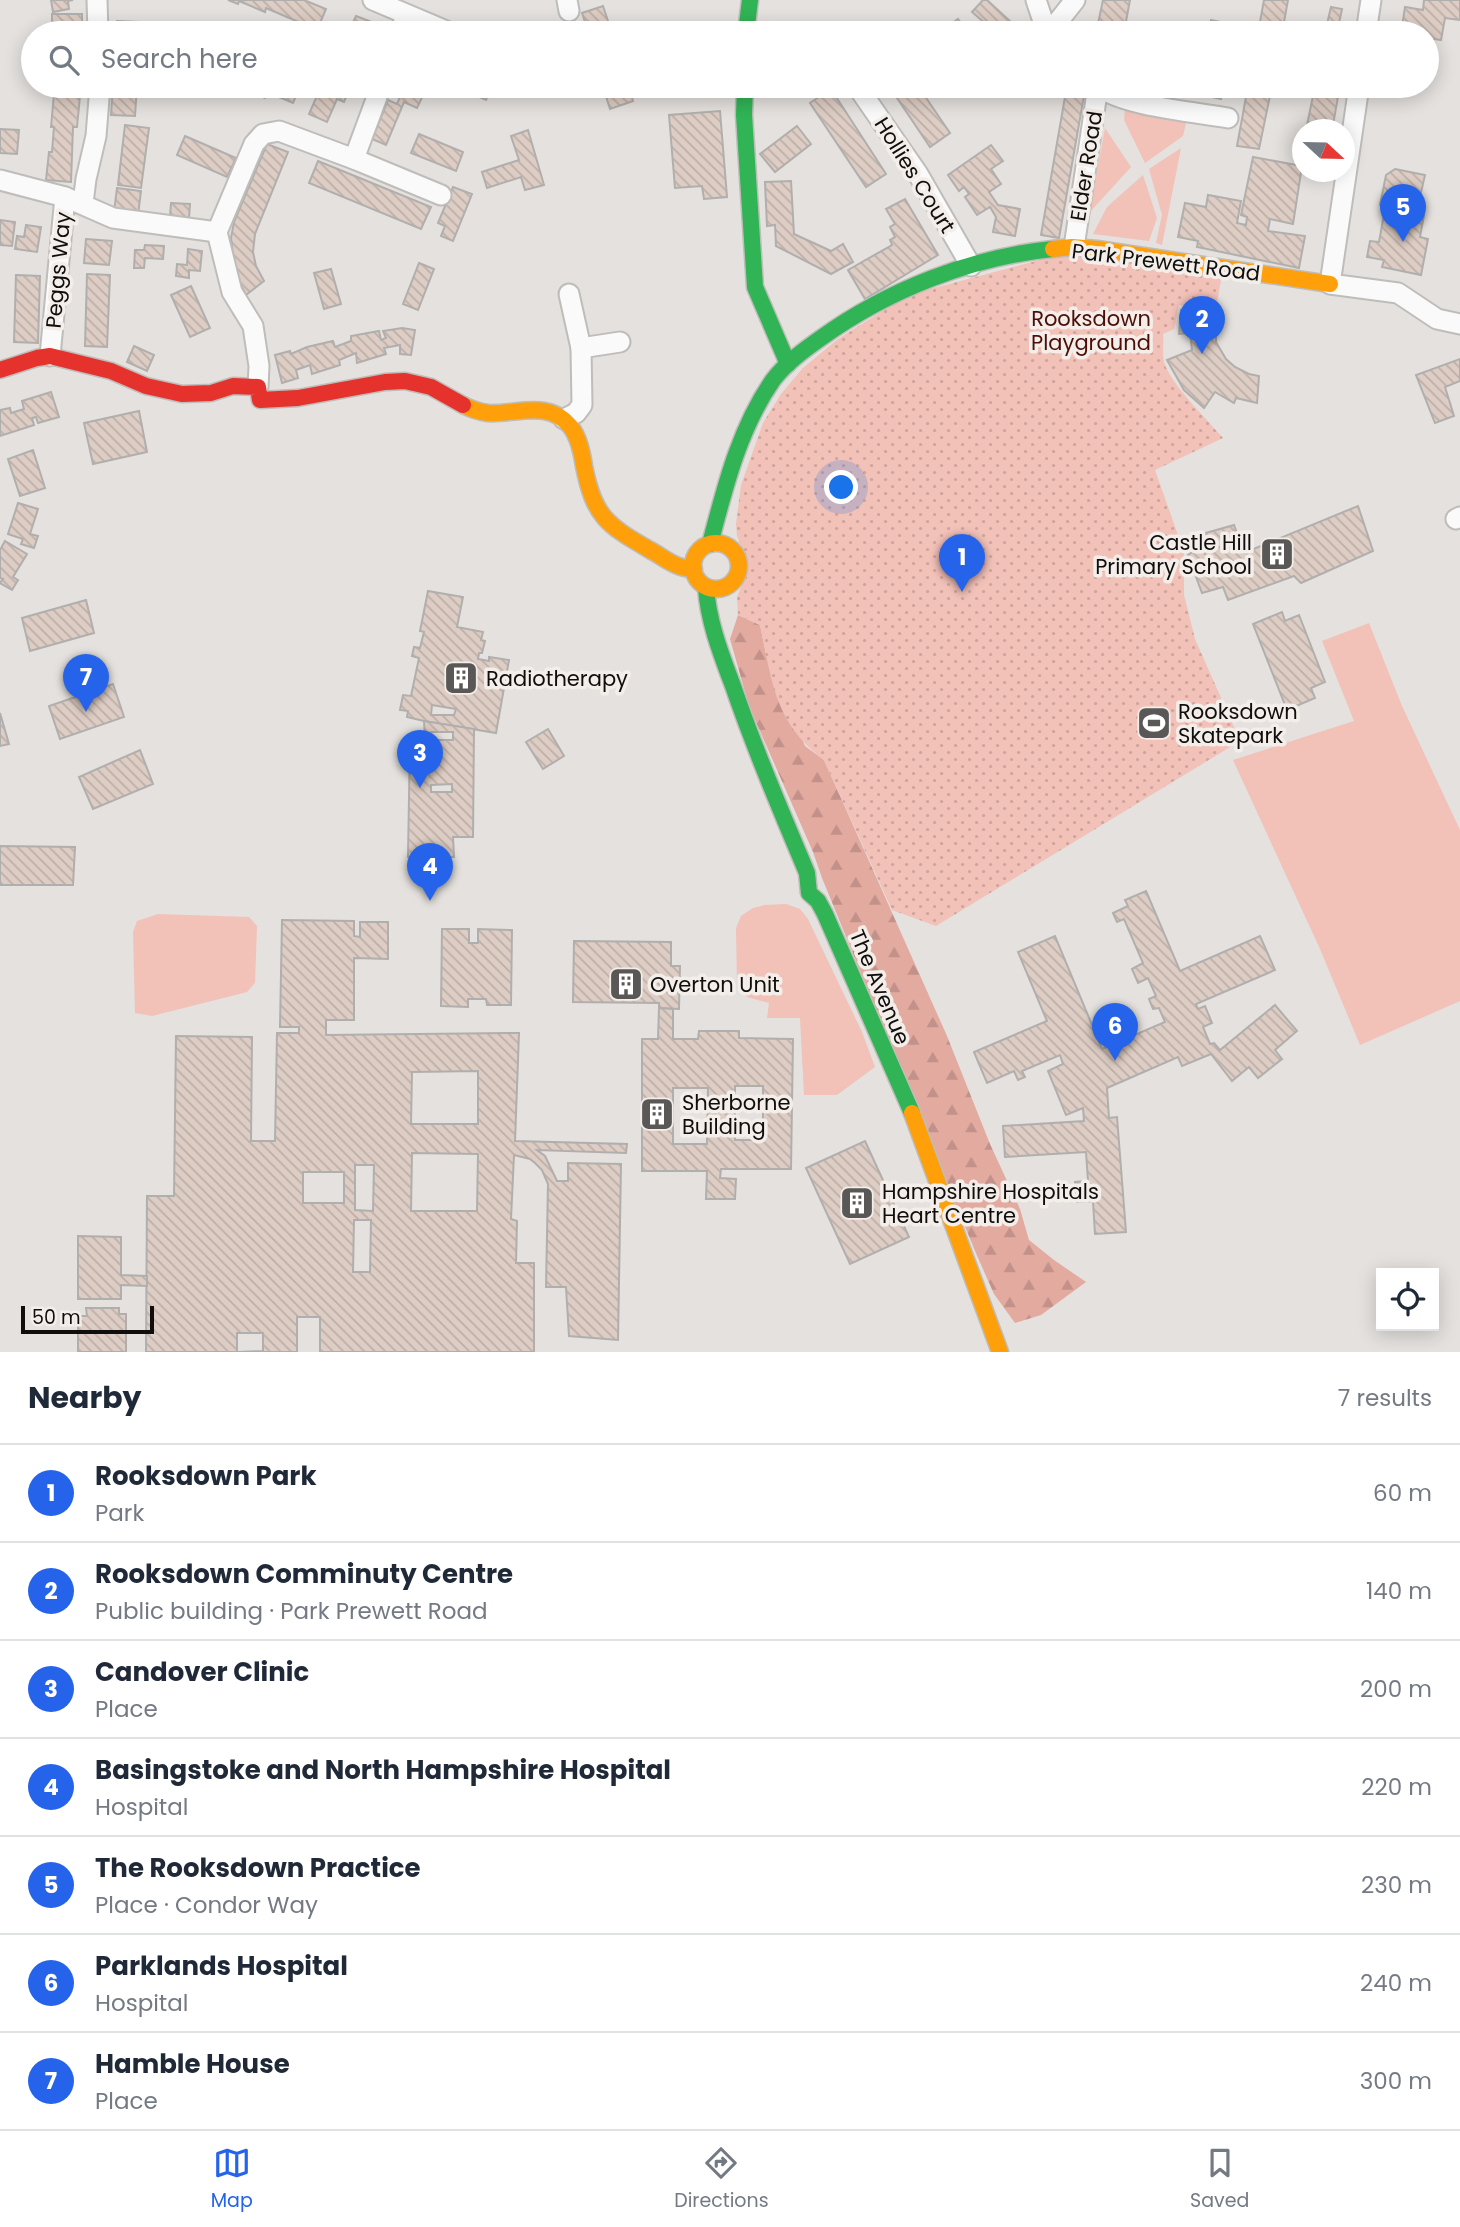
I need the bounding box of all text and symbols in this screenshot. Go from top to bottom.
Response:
search box [21,21,1439,98]
icon: search [45,41,83,79]
text: Search here [101,41,258,77]
street label: Elder Road [1063,109,1109,223]
street label: Hollies Court [868,111,962,239]
north arrow [1292,119,1355,182]
pin: 5 [1380,184,1426,242]
street label: Peggs Way [38,210,78,329]
street label: Park Prewett Road [1070,236,1262,288]
pin: 2 [1179,296,1225,354]
park label: Rooksdown Playground [1031,304,1151,357]
your location [824,470,858,504]
place label: Castle Hill Primary School [1095,528,1252,581]
pin: 1 [939,534,985,592]
building icon: Castle Hill Primary School [1258,535,1296,573]
pin: 7 [63,654,109,712]
building icon: Radiotherapy [442,659,480,697]
place label: Radiotherapy [486,664,628,693]
place label: Rooksdown Skatepark [1178,697,1298,750]
sports icon: Rooksdown Skatepark [1135,704,1173,742]
pin: 3 [397,730,443,788]
pin: 4 [407,843,453,901]
street label: The Avenue [843,925,917,1049]
building icon: Overton Unit [607,965,645,1003]
place label: Overton Unit [650,970,780,999]
pin: 6 [1092,1003,1138,1061]
place label: Sherborne Building [682,1088,791,1141]
building icon: Sherborne Building [638,1095,676,1133]
place label: Hampshire Hospitals Heart Centre [882,1177,1099,1230]
building icon: Hampshire Hospitals Heart Centre [838,1184,876,1222]
map controls [1376,1268,1439,1331]
button: locate [1376,1268,1439,1331]
scale bar [21,1303,154,1335]
text: 50 m [32,1304,81,1331]
text: Nearby [28,1376,142,1419]
text: 7 results [1338,1382,1432,1414]
text: Rooksdown Park [95,1458,317,1494]
text: 1 [47,1477,55,1509]
text: 60 m [1373,1477,1432,1509]
text: Park [95,1497,144,1529]
text: Rooksdown Comminuty Centre [95,1556,513,1592]
text: 2 [44,1575,58,1607]
text: 140 m [1366,1575,1432,1607]
text: Public building · Park Prewett Road [95,1595,488,1627]
text: Candover Clinic [95,1654,309,1690]
text: 3 [44,1673,58,1705]
text: 200 m [1360,1673,1432,1705]
text: Place [95,1693,158,1725]
text: Basingstoke and North Hampshire Hospital [95,1752,671,1788]
text: 4 [43,1771,59,1803]
text: 220 m [1361,1771,1432,1803]
text: Hospital [95,1791,188,1823]
text: The Rooksdown Practice [95,1850,421,1886]
text: 5 [44,1869,58,1901]
text: 230 m [1361,1869,1432,1901]
text: Place · Condor Way [95,1889,318,1921]
text: Parklands Hospital [95,1948,348,1984]
text: 6 [44,1967,58,1999]
text: 240 m [1360,1967,1432,1999]
text: Hospital [95,1987,188,2019]
text: Hamble House [95,2046,290,2082]
text: 7 [45,2065,57,2097]
text: 300 m [1360,2065,1432,2097]
text: Place [95,2085,158,2117]
tab: Map [211,2144,253,2215]
tab: Directions [674,2144,769,2215]
tab: Saved [1190,2144,1249,2215]

